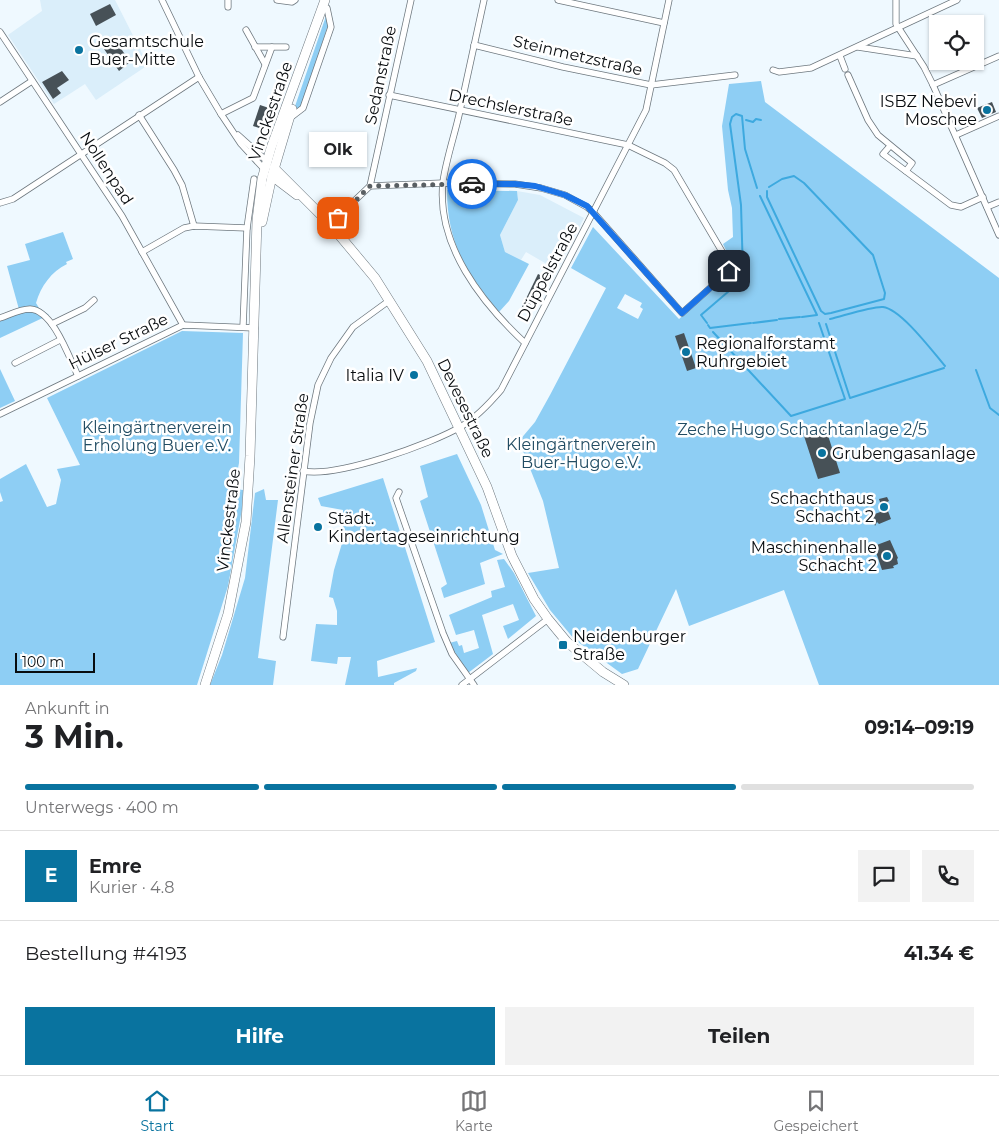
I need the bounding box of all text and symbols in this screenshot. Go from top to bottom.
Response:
map controls [929,15,984,70]
button: locate [929,15,984,70]
street label: Sedanstraße [361,24,400,126]
street label: Steinmetzstraße [511,31,644,80]
place label: Gesamtschule Buer-Mitte [89,32,204,69]
marker: Gesamtschule Buer-Mitte [73,44,85,56]
street label: Vinckestraße [245,59,296,163]
street label: Drechslerstraße [447,85,575,130]
place label: ISBZ Nebevi Moschee [880,92,977,129]
marker: ISBZ Nebevi Moschee [981,104,993,116]
street label: Nollenpad [76,128,137,208]
callout: Olk [309,133,367,168]
text: Olk [324,140,352,159]
courier [447,159,497,209]
icon: car [458,170,486,198]
pin [317,197,359,239]
icon: bag [324,204,352,232]
street label: Düppelstraße [513,219,582,325]
pin [708,250,750,292]
icon: home [715,257,743,285]
street label: Hülser Straße [65,309,171,374]
place label: Regionalforstamt Ruhrgebiet [696,334,836,371]
marker: Regionalforstamt Ruhrgebiet [680,346,692,358]
street label: Devesestraße [433,355,498,461]
place label: Italia IV [346,366,405,385]
marker: Italia IV [408,369,420,381]
street label: Allensteiner Straße [273,392,312,544]
park label: Kleingärtnerverein Erholung Buer e.V. [82,418,232,455]
park label: Zeche Hugo Schachtanlage 2/5 [677,420,927,439]
park label: Kleingärtnerverein Buer-Hugo e.V. [506,435,656,472]
place label: Grubengasanlage [832,444,976,463]
marker: Grubengasanlage [816,447,828,459]
street label: Vinckestraße [213,467,244,573]
place label: Schachthaus Schacht 2 [770,489,874,526]
marker: Schachthaus Schacht 2 [878,501,890,513]
place label: Städt. Kindertageseinrichtung [328,509,520,546]
marker: Städt. Kindertageseinrichtung [312,521,324,533]
place label: Maschinenhalle Schacht 2 [751,538,877,575]
marker: Maschinenhalle Schacht 2 [881,550,893,562]
place label: Neidenburger Straße [573,627,686,664]
marker: Neidenburger Straße [557,639,569,651]
scale bar [15,650,95,673]
text: 100 m [22,653,64,671]
text: Ankunft in [25,699,110,718]
text: 09:14–09:19 [864,716,974,739]
text: 3 Min. [25,717,124,756]
text: Unterwegs · 400 m [25,798,179,817]
button: chat [858,850,910,902]
button: phone [922,850,974,902]
text: Emre [89,855,142,878]
text: E [45,864,57,887]
text: Kurier · 4.8 [89,878,175,897]
text: Bestellung #4193 [25,942,187,965]
text: 41.34 € [904,942,974,965]
button: Hilfe [25,1007,495,1065]
button: Teilen [505,1007,974,1065]
tab: Start [140,1087,174,1135]
tab: Karte [455,1087,493,1135]
tab: Gespeichert [774,1087,859,1135]

